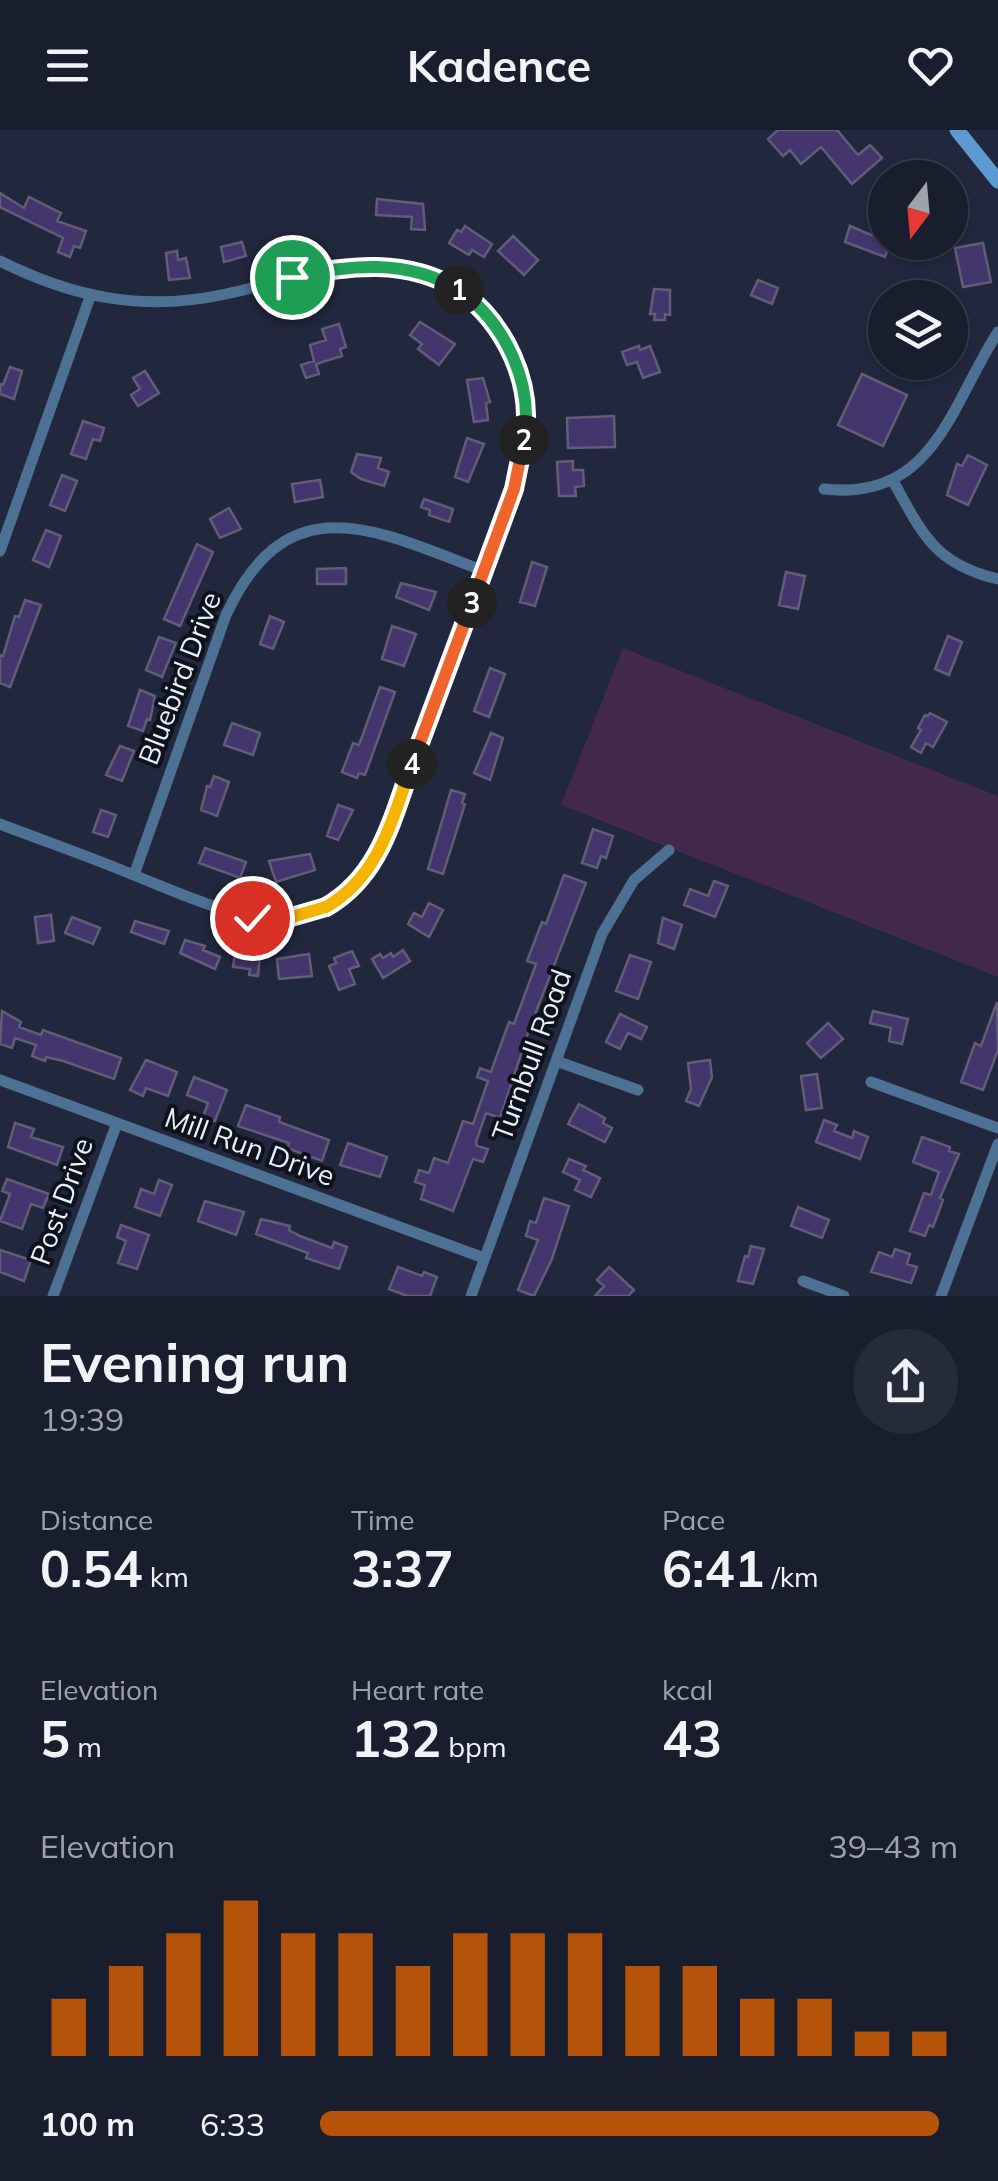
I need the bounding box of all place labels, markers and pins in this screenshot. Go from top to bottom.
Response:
pin [250,235,335,320]
pin: 1 [434,265,484,315]
pin: 2 [499,415,549,465]
pin: 3 [447,578,497,628]
pin: 4 [387,739,437,789]
pin [210,876,295,961]

